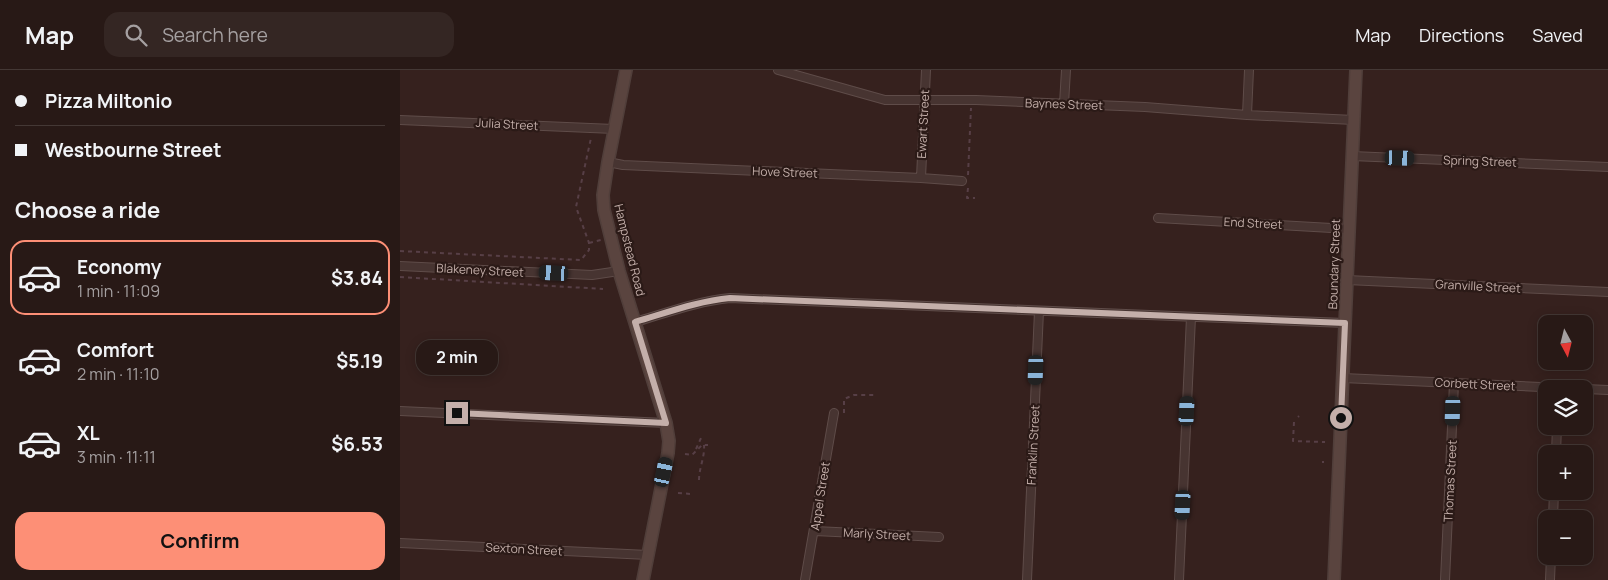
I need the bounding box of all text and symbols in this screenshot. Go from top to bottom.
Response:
search box [104,12,454,57]
text: Map [25,18,74,51]
icon: search [122,21,150,49]
text: Search here [162,22,268,48]
text: Map [1355,23,1391,47]
text: Directions [1419,23,1504,47]
text: Saved [1532,23,1583,47]
text: Pizza Miltonio [45,88,172,114]
street label: Ewart Street [913,89,933,159]
street label: Baynes Street [1025,94,1103,114]
street label: Julia Street [475,114,539,134]
text: Westbourne Street [45,137,221,163]
car [1384,150,1415,166]
street label: Spring Street [1443,151,1517,171]
street label: Hove Street [752,162,818,182]
text: Choose a ride [15,195,160,225]
street label: Hampstead Road [610,202,650,298]
street label: End Street [1223,213,1283,233]
street label: Boundary Street [1324,218,1344,310]
text: Economy [77,254,161,280]
icon: car [17,255,62,300]
street label: Blakeney Street [436,259,524,281]
text: $3.84 [331,265,383,291]
car [538,265,569,281]
street label: Granville Street [1435,275,1521,297]
text: 1 min · 11:09 [77,280,160,302]
north arrow [1538,315,1592,370]
map controls [1538,315,1593,565]
text: Comfort [77,337,154,363]
icon: car [17,338,62,383]
callout: 2 min [416,340,498,376]
text: 2 min [436,346,478,368]
text: $5.19 [336,348,383,374]
car [1027,355,1044,385]
text: 2 min · 11:10 [77,363,159,385]
street label: Corbett Street [1434,373,1516,395]
button: layers [1538,380,1593,435]
car [1178,396,1195,426]
car [1444,396,1461,426]
route end [446,402,468,424]
street label: Franklin Street [1022,404,1044,486]
route start [1330,407,1352,429]
text: XL [77,420,100,446]
icon: car [17,421,62,466]
text: $6.53 [331,431,383,457]
street label: Thomas Street [1439,439,1461,522]
button: + [1538,445,1593,500]
text: 3 min · 11:11 [77,446,156,468]
car [653,456,674,488]
street label: Appel Street [806,460,834,532]
car [1174,490,1191,520]
button: − [1538,510,1593,565]
button: Confirm [15,512,385,570]
street label: Marly Street [843,524,912,544]
street label: Sexton Street [485,538,563,560]

